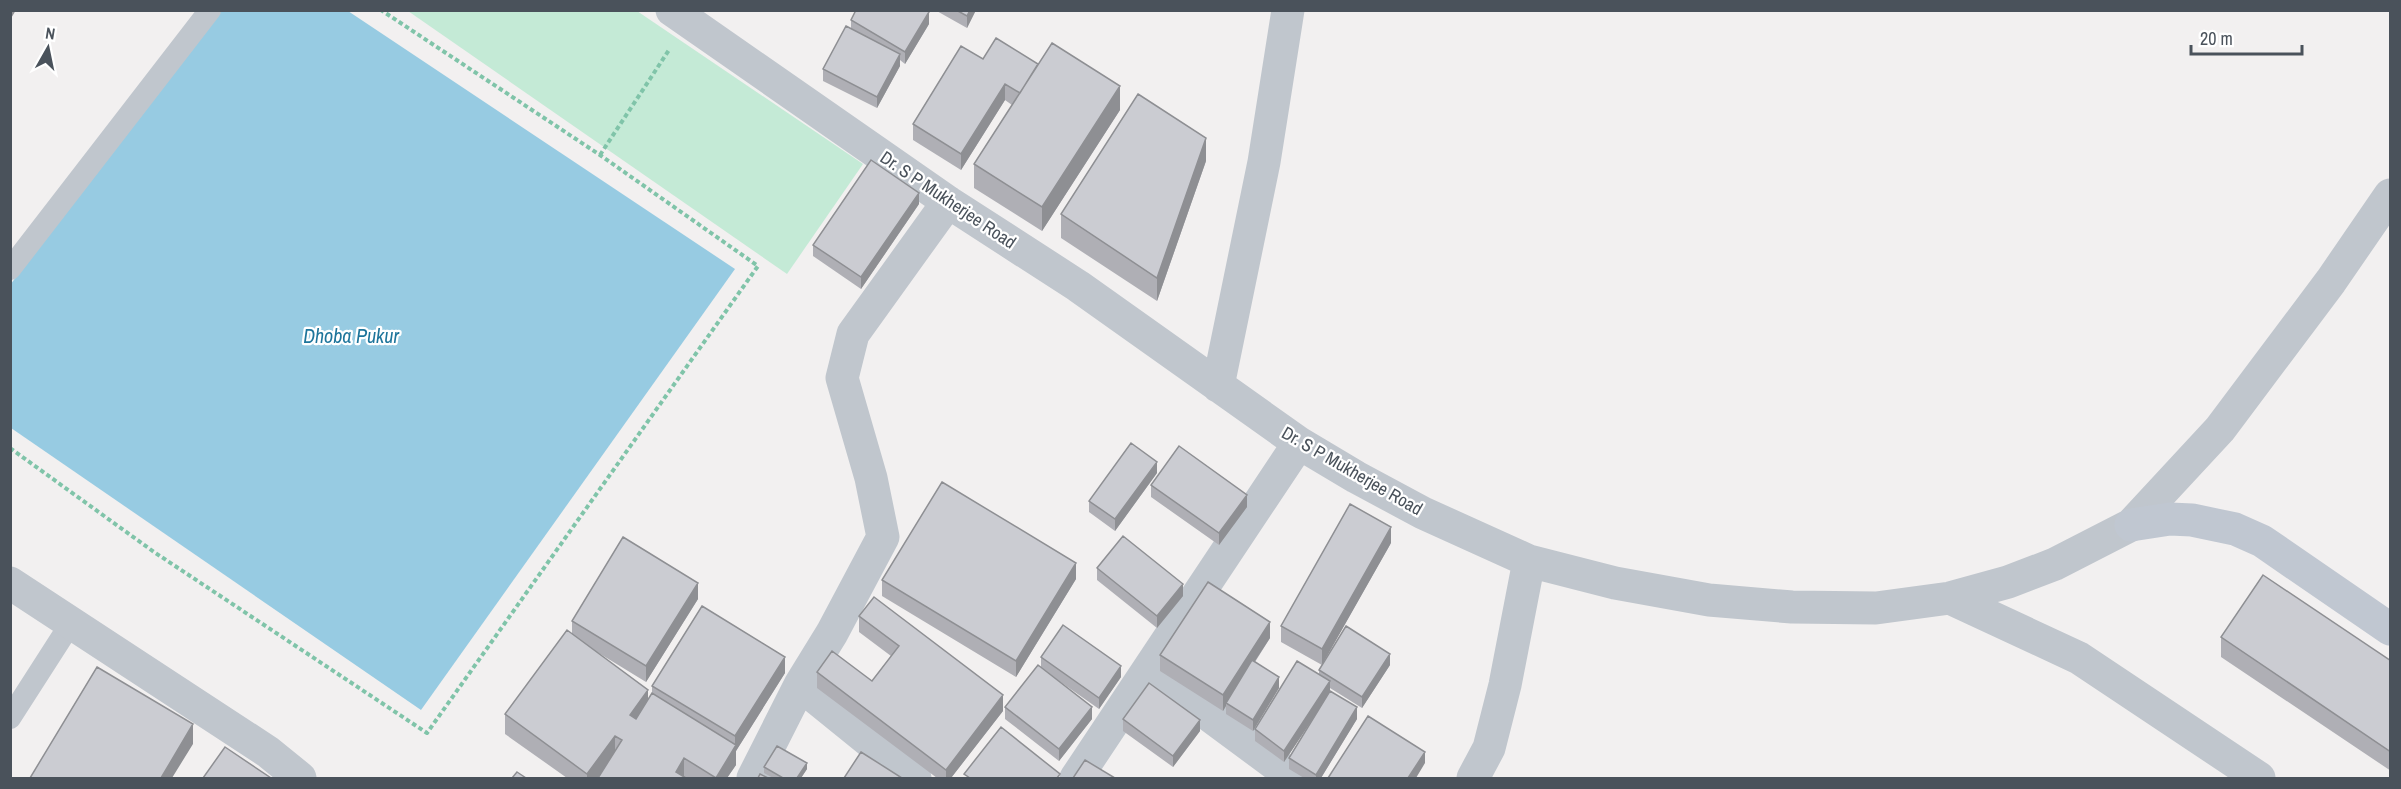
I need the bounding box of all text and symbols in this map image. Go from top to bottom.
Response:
north arrow [18,18,78,78]
scale bar [2191,18,2302,56]
text: N [44,22,57,45]
text: 20 m [2200,26,2233,51]
street label: Dr. S P Mukherjee Road [875,145,1021,254]
water label: Dhoba Pukur [303,322,399,349]
street label: Dr. S P Mukherjee Road [1277,420,1427,521]

